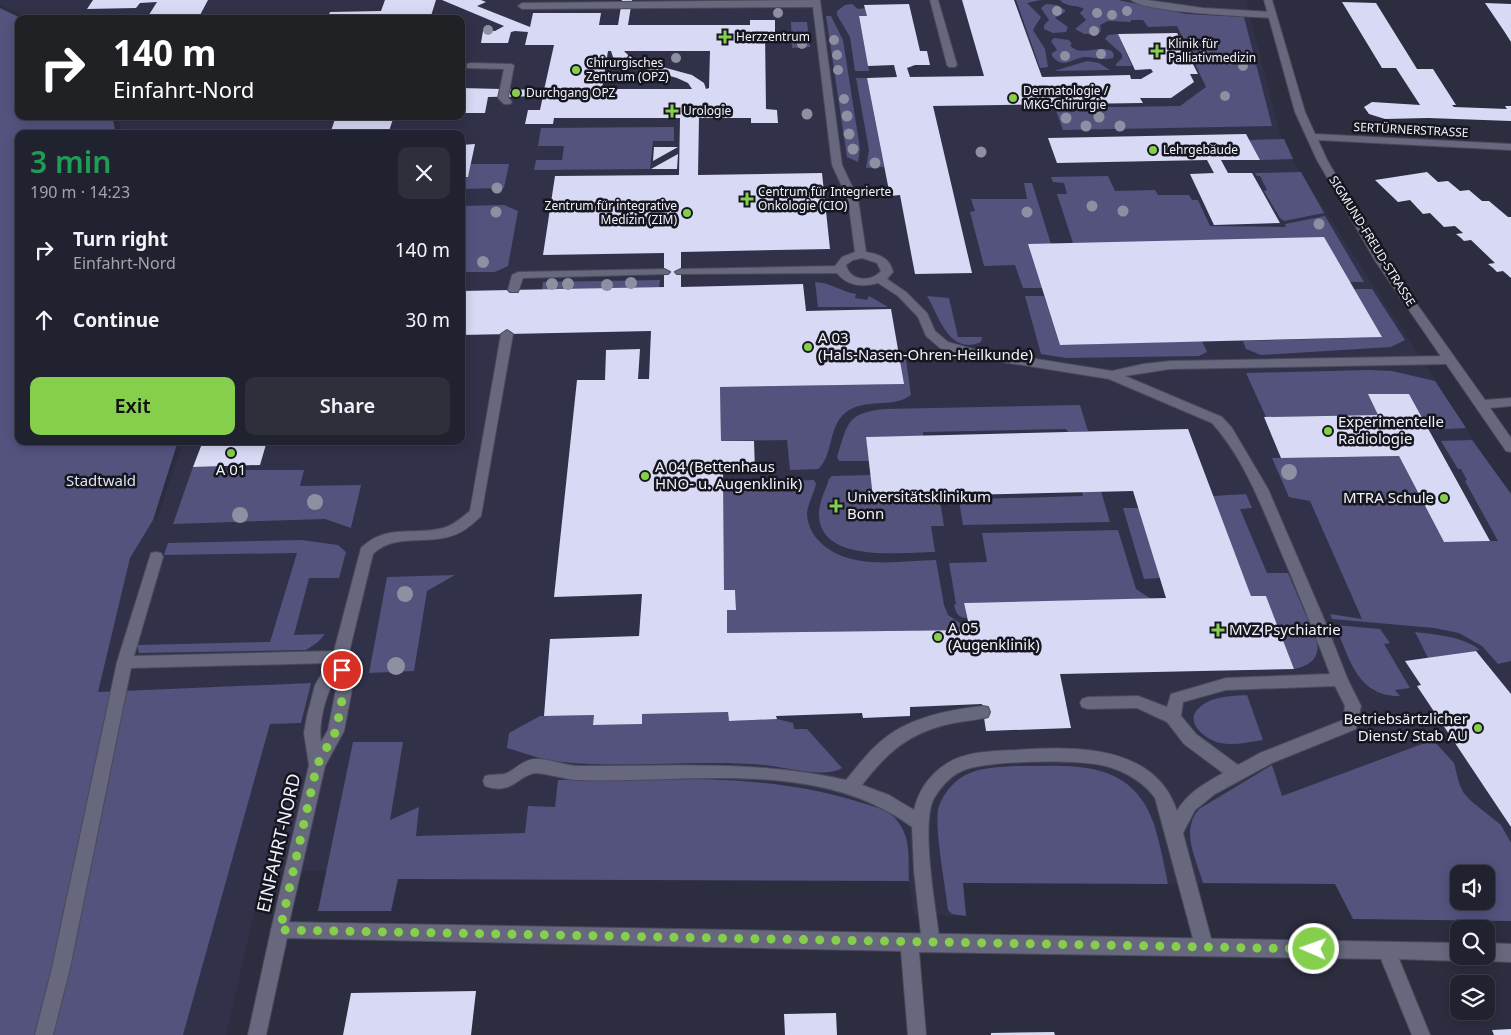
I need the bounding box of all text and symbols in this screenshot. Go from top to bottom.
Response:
place label: Herzzentrum [736,28,810,45]
text: 140 m [113,29,216,76]
marker: Herzzentrum [718,30,732,44]
icon: right [30,35,95,100]
place label: Klinik für Palliativmedizin [1168,35,1256,66]
marker: Klinik für Palliativmedizin [1150,44,1164,58]
place label: Chirurgisches Zentrum (OPZ) [586,54,669,85]
marker: Chirurgisches Zentrum (OPZ) [570,64,582,76]
text: Einfahrt-Nord [113,74,254,104]
place label: Dermatologie / MKG-Chirurgie [1023,82,1109,113]
place label: Durchgang OPZ [526,84,616,101]
marker: Durchgang OPZ [510,87,522,99]
marker: Dermatologie / MKG-Chirurgie [1007,92,1019,104]
place label: Urologie [683,102,732,119]
marker: Urologie [665,104,679,118]
street label: SERTÜRNERSTRASSE [1353,118,1469,141]
text: 3 min [30,141,111,182]
place label: Lehrgebäude [1163,141,1238,158]
marker: Lehrgebäude [1147,144,1159,156]
button: close [398,147,450,199]
street label: SIGMUND-FREUD-STRASSE [1325,172,1420,309]
text: 190 m · 14:23 [30,181,130,203]
place label: Centrum für Integrierte Onkologie (CIO) [758,183,892,214]
marker: Centrum für Integrierte Onkologie (CIO) [740,192,754,206]
place label: Zentrum für integrative Medizin (ZIM) [545,197,677,228]
marker: Zentrum für integrative Medizin (ZIM) [681,207,693,219]
text: Turn right [73,226,168,252]
icon: right [30,236,58,264]
text: 140 m [395,237,450,263]
text: Einfahrt-Nord [73,252,176,274]
icon: ahead [30,306,58,334]
text: Continue [73,307,159,333]
text: 30 m [406,307,450,333]
place label: A 03 (Hals-Nasen-Ohren-Heilkunde) [818,327,1033,364]
marker: A 03 (Hals-Nasen-Ohren-Heilkunde) [802,341,814,353]
button: Exit [30,377,235,435]
button: Share [245,377,450,435]
place label: Experimentelle Radiologie [1338,411,1444,448]
marker: Experimentelle Radiologie [1322,425,1334,437]
marker: A 01 [225,447,237,459]
place label: A 04 (Bettenhaus HNO- u. Augenklinik) [655,456,802,493]
place label: A 01 [216,459,246,479]
park label: Stadtwald [66,470,136,490]
marker: A 04 (Bettenhaus HNO- u. Augenklinik) [639,470,651,482]
place label: Universitätsklinikum Bonn [847,486,991,523]
place label: MTRA Schule [1343,487,1434,507]
marker: MTRA Schule [1438,492,1450,504]
marker: Universitätsklinikum Bonn [829,499,843,513]
place label: A 05 (Augenklinik) [948,617,1040,654]
place label: MVZ Psychiatrie [1229,619,1341,639]
marker: MVZ Psychiatrie [1211,623,1225,637]
marker: A 05 (Augenklinik) [932,631,944,643]
pin [321,649,363,691]
icon: arrive [328,656,356,684]
place label: Betriebsärtzlicher Dienst/ Stab AU [1343,708,1468,745]
marker: Betriebsärtzlicher Dienst/ Stab AU [1472,722,1484,734]
street label: EINFAHRT-NORD [250,771,306,915]
map controls [1450,865,1495,1020]
button: sound [1450,865,1495,910]
button: search [1450,920,1495,965]
position arrow [1287,922,1339,974]
button: layers [1450,975,1495,1020]

